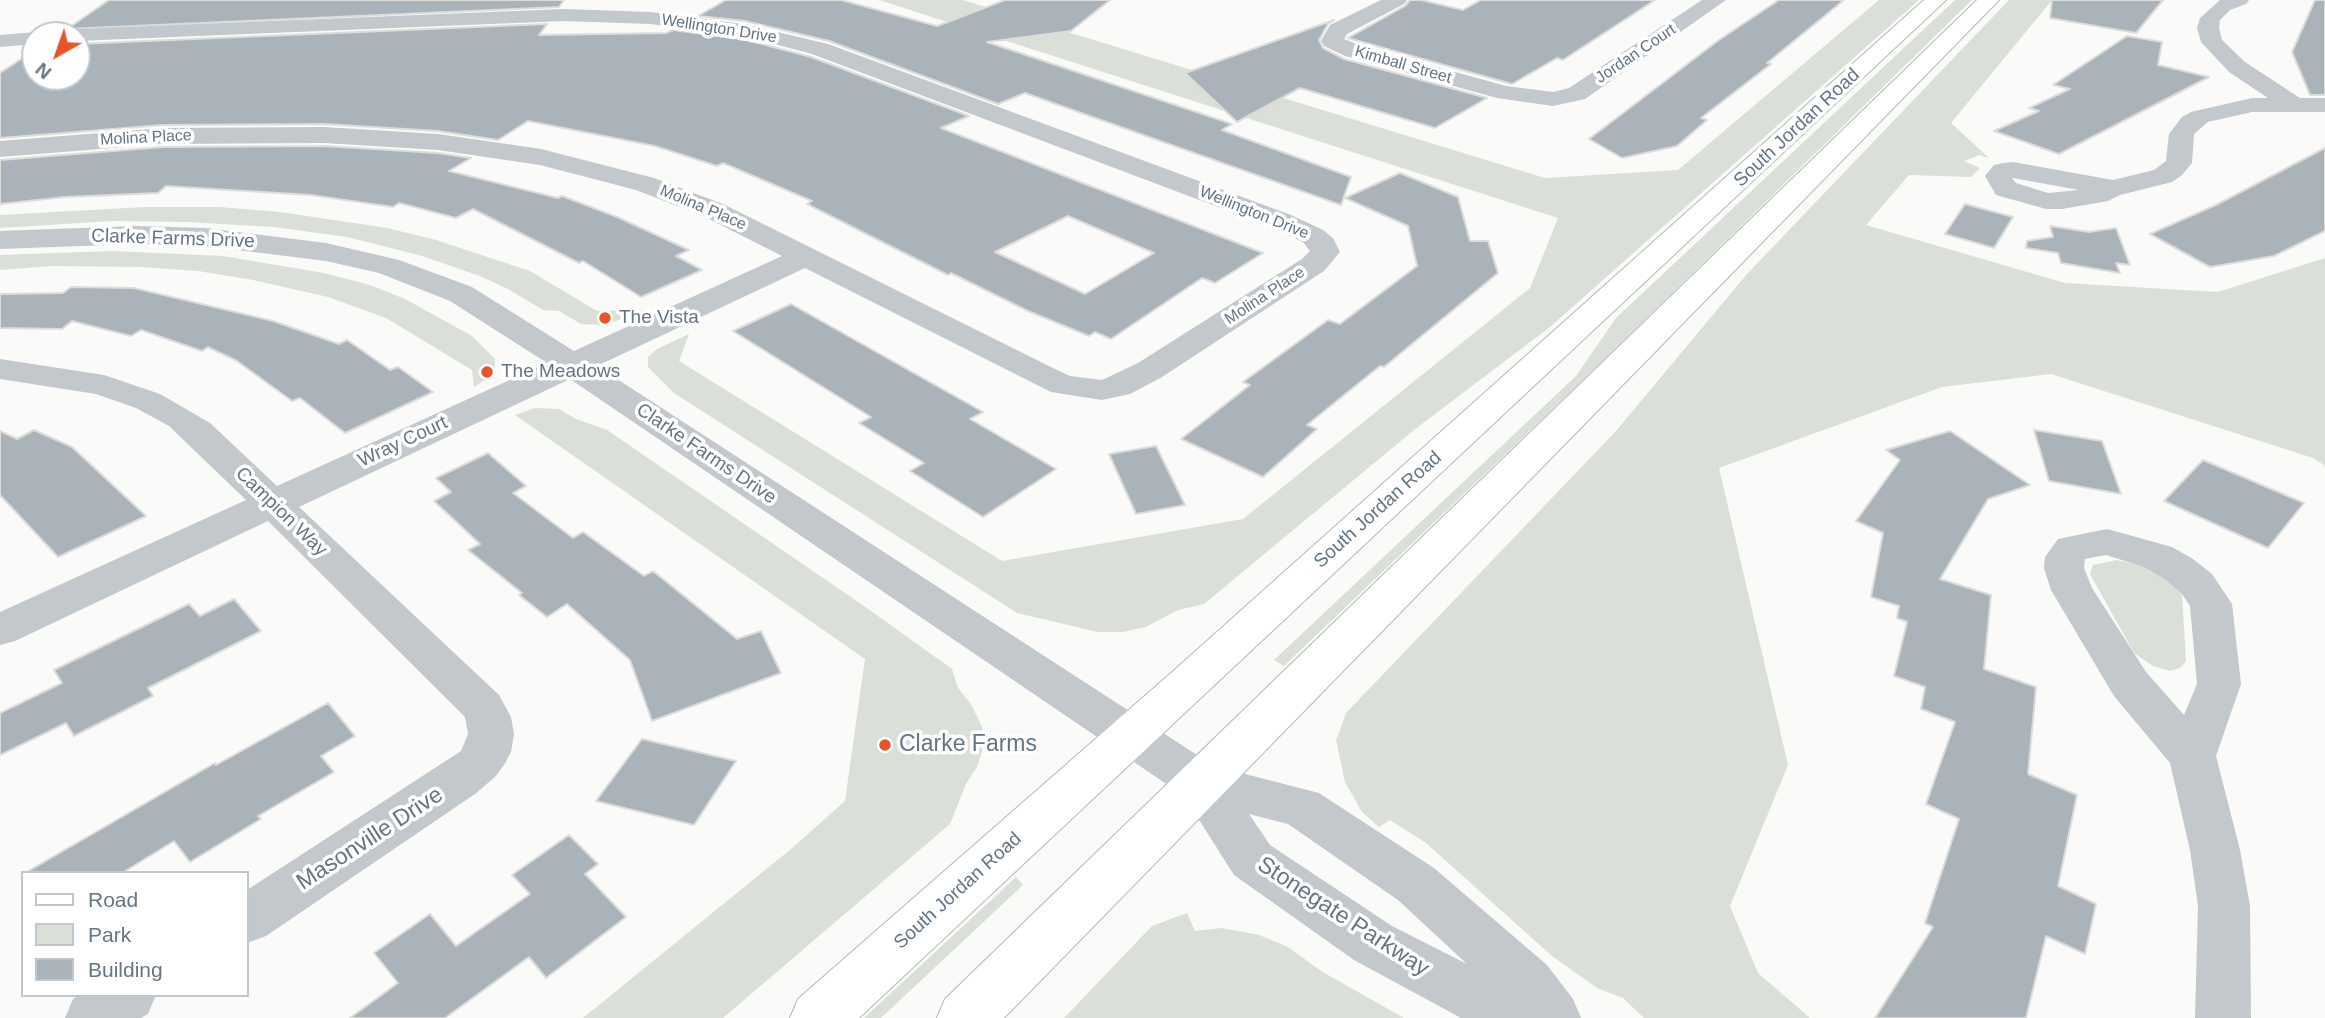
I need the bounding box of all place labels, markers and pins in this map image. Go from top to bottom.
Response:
place label: The Vista [619,307,699,329]
marker: The Vista [597,310,613,326]
place label: The Meadows [501,361,620,383]
marker: The Meadows [479,364,495,380]
place label: Clarke Farms [899,731,1037,759]
marker: Clarke Farms [877,737,893,753]

